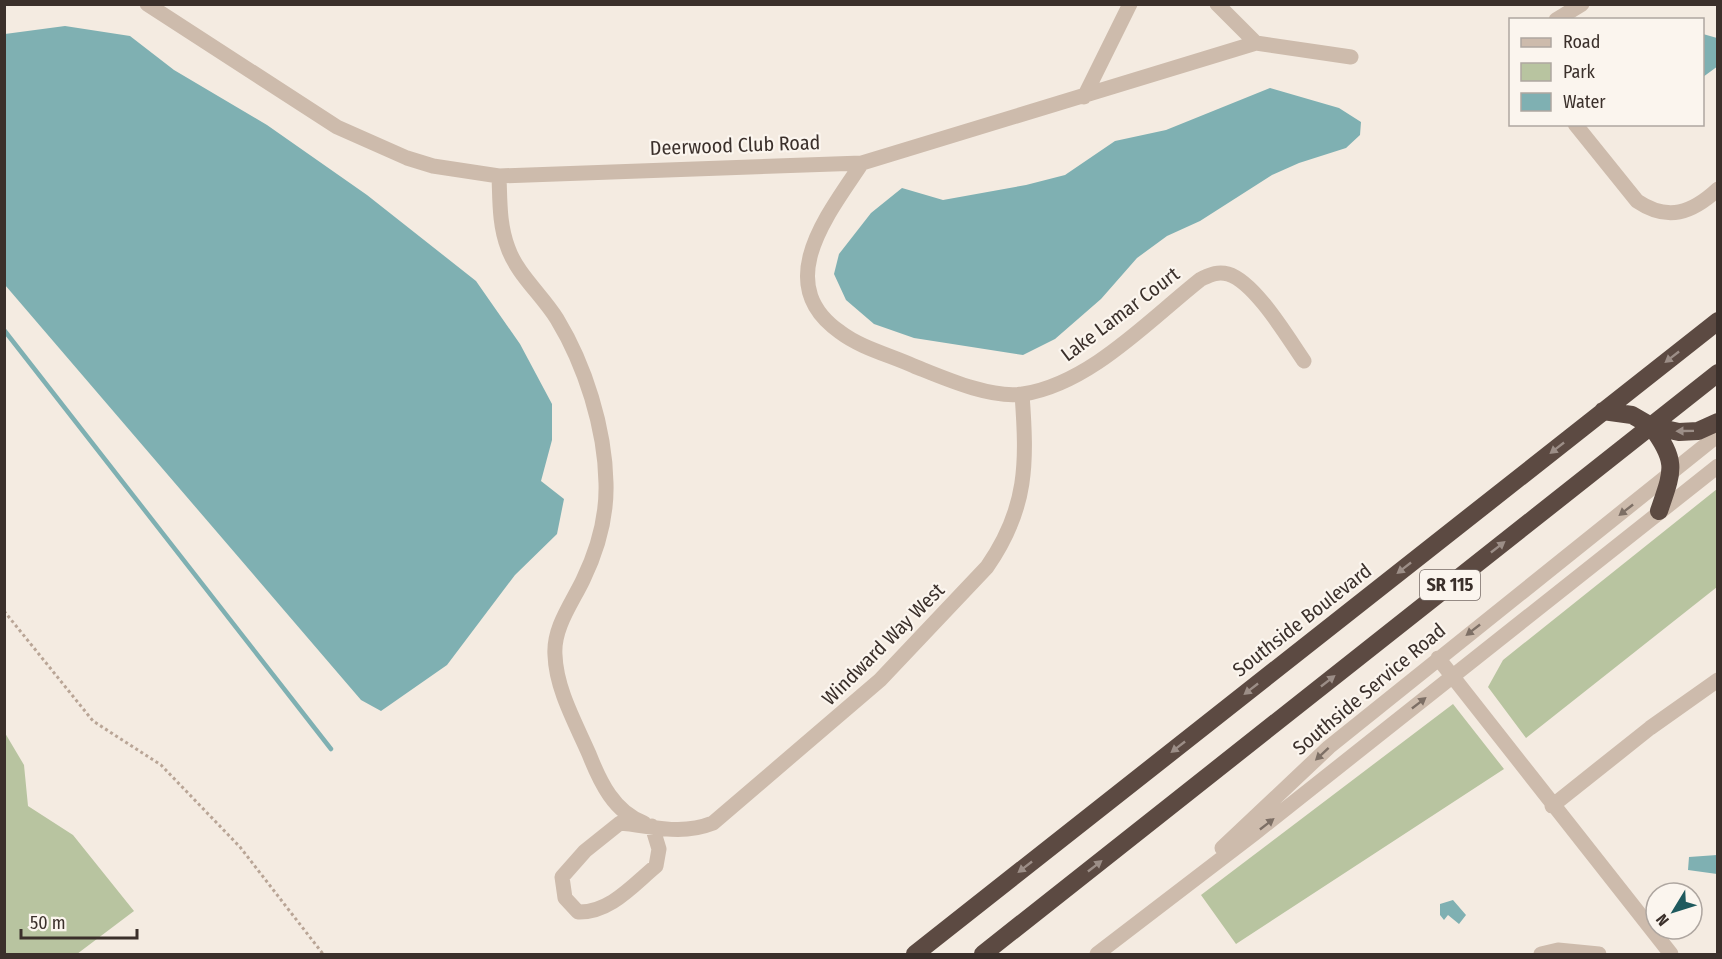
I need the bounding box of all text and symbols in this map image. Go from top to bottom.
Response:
legend [1509,18,1704,126]
text: Road [1563,31,1600,53]
text: Park [1563,61,1596,83]
text: Water [1563,91,1606,113]
street label: Deerwood Club Road [649,130,821,160]
street label: Lake Lamar Court [1056,261,1184,366]
one-way arrow [1664,351,1679,363]
one-way arrow [1675,426,1694,436]
one-way arrow [1550,441,1565,453]
one-way arrow [1619,503,1634,515]
one-way arrow [1490,540,1506,553]
street label: Southside Boulevard [1228,558,1376,682]
one-way arrow [1396,562,1412,575]
road number: SR 115 [1420,570,1480,600]
street label: Windward Way West [817,578,949,710]
street label: Southside Service Road [1288,618,1450,760]
one-way arrow [1465,624,1481,637]
one-way arrow [1321,675,1336,687]
one-way arrow [1243,683,1259,696]
one-way arrow [1412,698,1427,710]
one-way arrow [1170,740,1186,753]
one-way arrow [1315,746,1329,760]
one-way arrow [1259,819,1274,831]
one-way arrow [1087,859,1103,872]
one-way arrow [1017,861,1033,874]
north arrow [1644,881,1704,941]
scale bar [21,902,136,940]
text: N [1652,910,1673,930]
text: 50 m [30,912,66,934]

